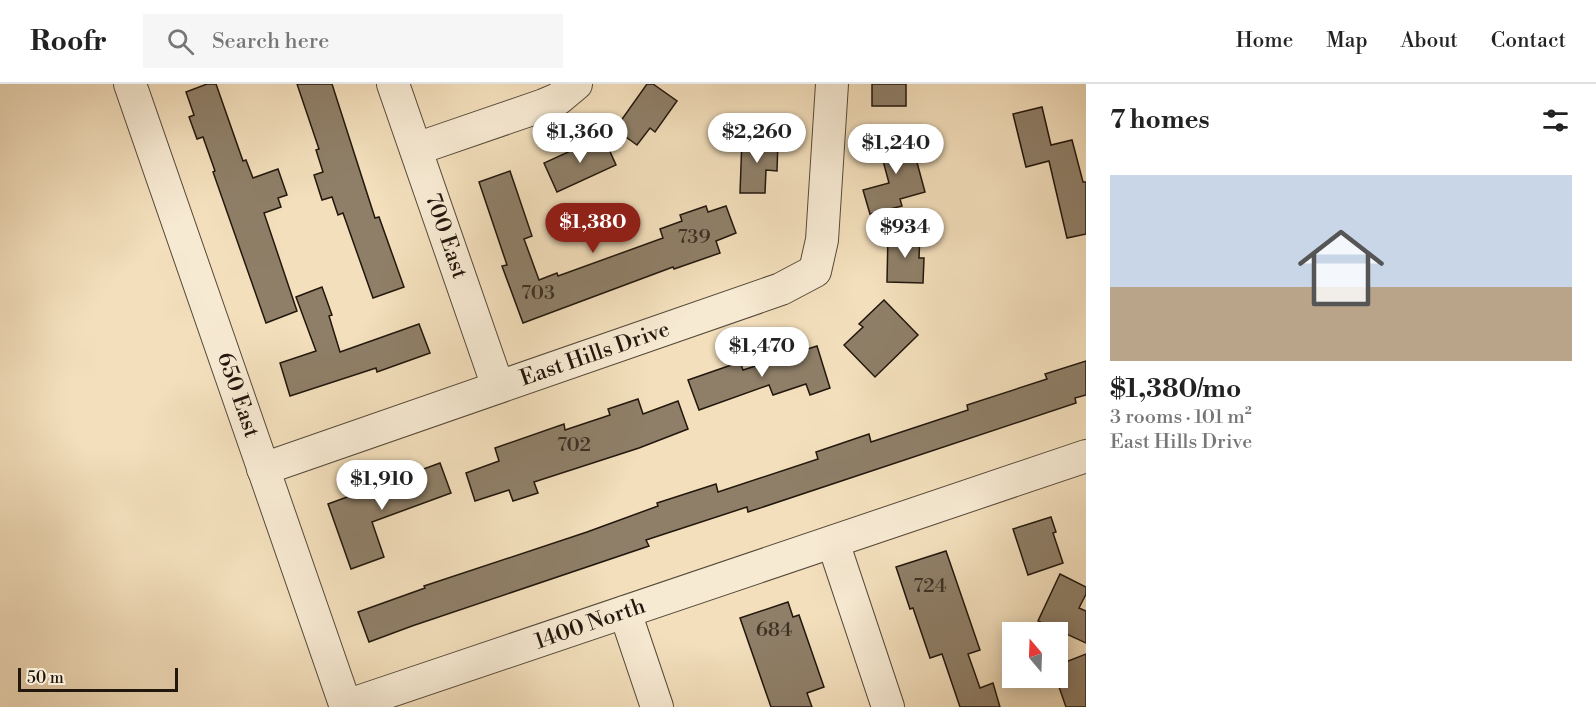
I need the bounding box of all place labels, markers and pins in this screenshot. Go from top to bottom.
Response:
pin: $1,360 [531,113,629,164]
pin: $2,260 [708,113,806,164]
pin: $1,240 [847,124,945,175]
pin: $1,380 [544,203,642,254]
pin: $934 [869,208,941,259]
pin: $1,470 [713,327,811,378]
pin: $1,910 [333,460,431,511]

